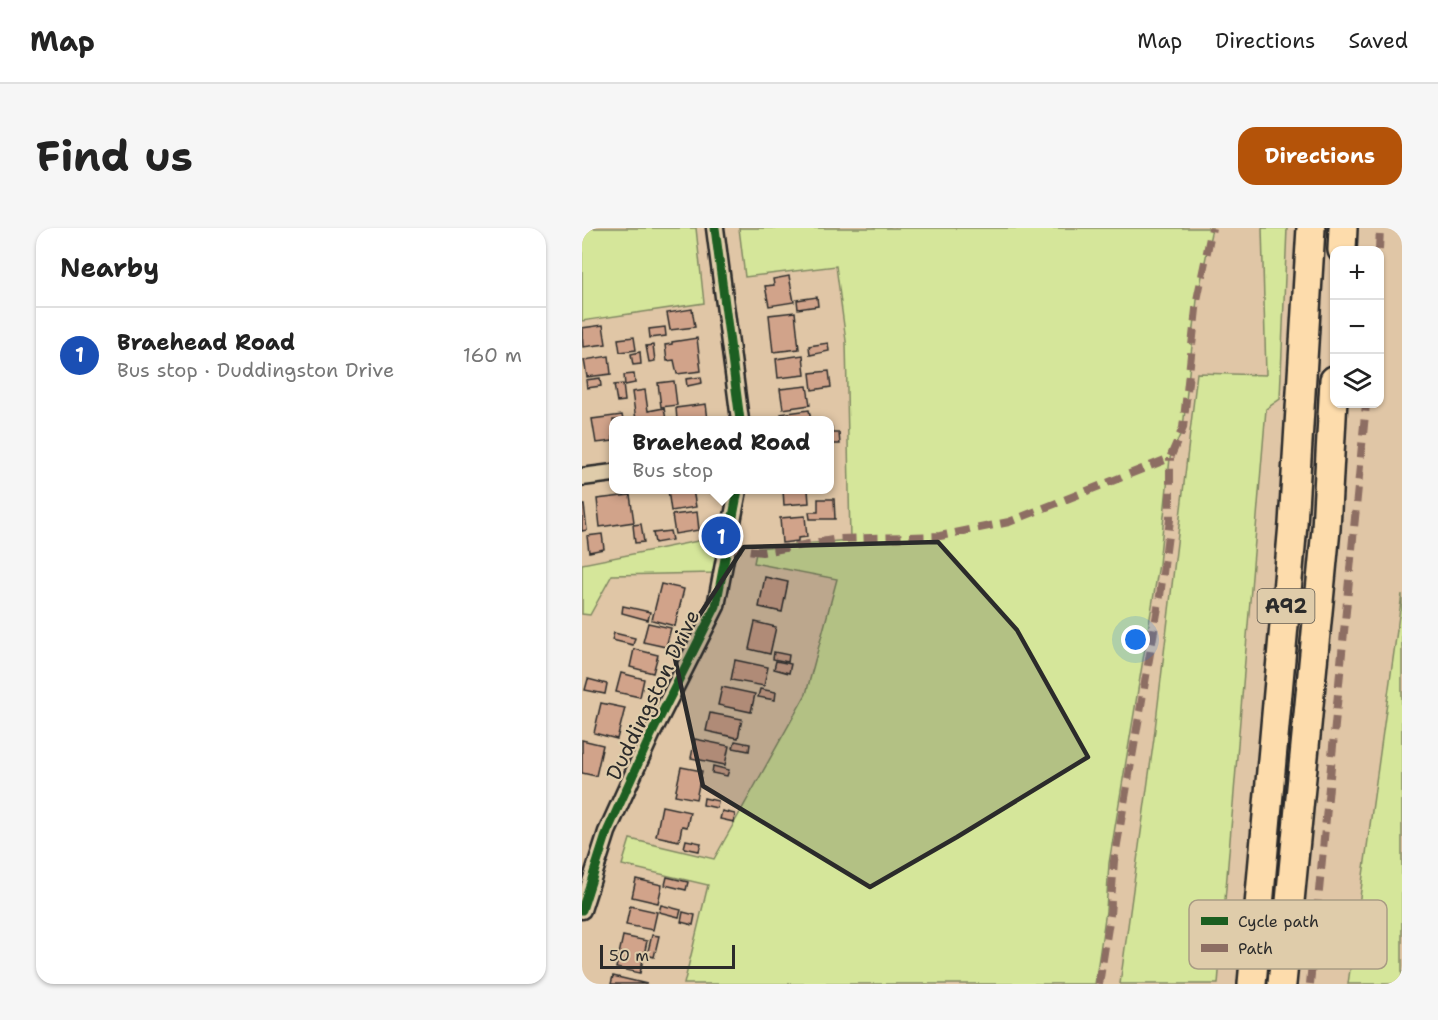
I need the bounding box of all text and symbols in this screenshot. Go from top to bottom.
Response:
text: Map [30,22,95,60]
text: Map [1137,27,1182,55]
text: Directions [1215,27,1315,55]
text: Saved [1348,27,1408,55]
button: Directions [1238,127,1402,185]
text: Find us [36,128,193,184]
map controls [1330,246,1384,408]
button: + [1330,246,1384,300]
text: Nearby [60,250,159,285]
button: − [1330,300,1384,354]
text: Braehead Road [117,328,295,357]
text: 1 [75,342,84,368]
text: 160 m [463,342,522,368]
button: layers [1330,354,1384,408]
text: Bus stop · Duddingston Drive [117,357,394,383]
popup [609,416,834,494]
text: Braehead Road [632,428,811,457]
text: Bus stop [632,457,713,483]
pin: 1 [702,514,740,558]
road number: A92 [1258,589,1314,623]
street label: Duddingston Drive [600,605,706,785]
your location [1121,625,1150,654]
legend [1189,900,1387,969]
text: Cycle path [1238,911,1319,932]
text: Path [1238,938,1273,959]
scale bar [600,942,735,970]
text: 50 m [609,945,649,966]

